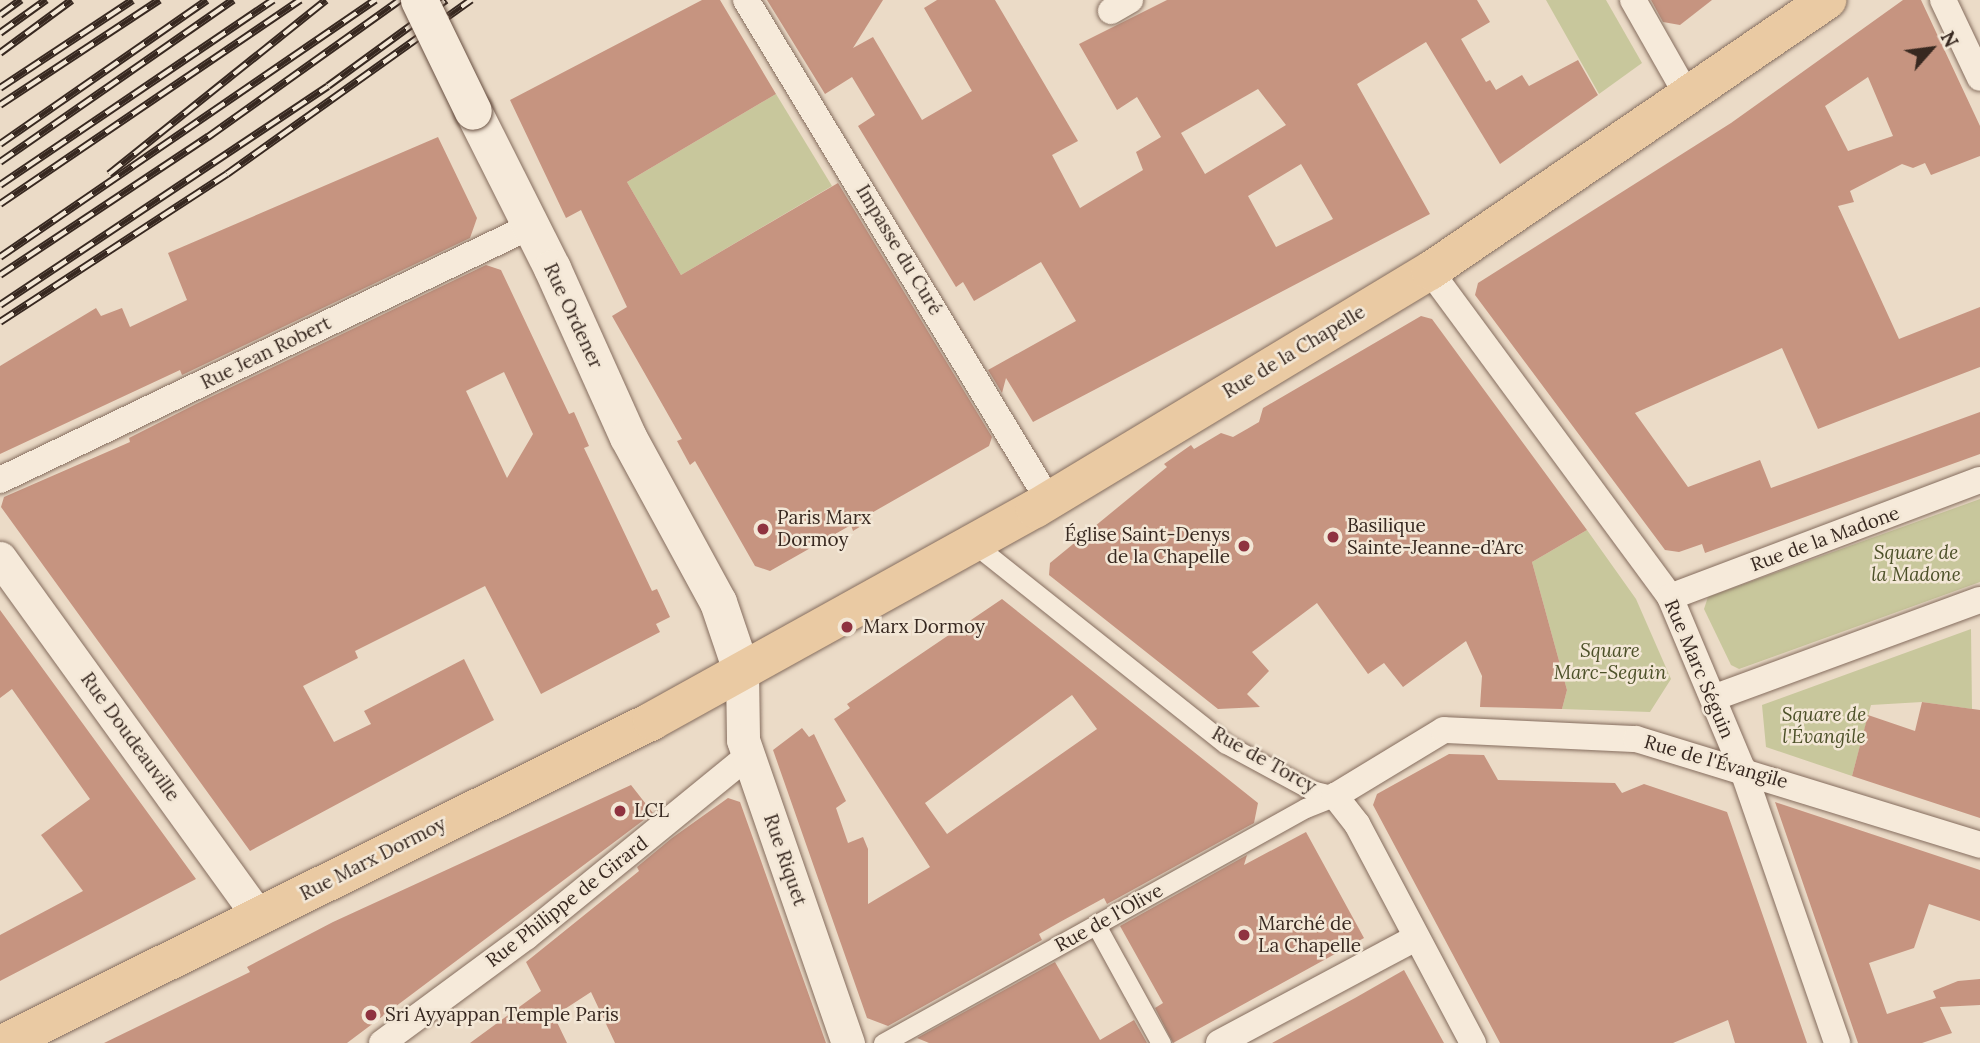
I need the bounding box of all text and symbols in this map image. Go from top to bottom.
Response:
north arrow [1896,14,1966,84]
text: N [1935,27,1964,51]
street label: Impasse du Curé [851,181,947,319]
street label: Rue Ordener [539,260,607,372]
street label: Rue de la Chapelle [1219,301,1369,403]
street label: Rue Jean Robert [197,312,335,394]
street label: Rue de la Madone [1747,501,1903,577]
place label: Paris Marx Dormoy [777,507,871,551]
place label: Basilique Sainte-Jeanne-d’Arc [1347,515,1524,559]
marker: Paris Marx Dormoy [755,521,771,537]
place label: Église Saint-Denys de la Chapelle [1064,524,1230,568]
marker: Basilique Sainte-Jeanne-d’Arc [1325,529,1341,545]
marker: Église Saint-Denys de la Chapelle [1236,538,1252,554]
park label: Square de la Madone [1871,542,1961,586]
street label: Rue Marc Séguin [1659,596,1739,742]
place label: Marx Dormoy [863,616,985,638]
marker: Marx Dormoy [837,617,857,637]
park label: Square Marc-Seguin [1554,640,1666,684]
street label: Rue Doudeauville [76,668,184,806]
park label: Square de l'Évangile [1782,704,1866,748]
street label: Rue de Torcy [1208,722,1320,798]
street label: Rue de l'Évangile [1641,731,1791,793]
place label: LCL [634,800,669,822]
marker: LCL [612,803,628,819]
street label: Rue Riquet [759,811,811,909]
street label: Rue Marx Dormoy [296,812,450,906]
street label: Rue Philippe de Girard [482,832,652,972]
street label: Rue de l'Olive [1051,879,1167,957]
place label: Marché de La Chapelle [1258,913,1361,957]
marker: Marché de La Chapelle [1236,927,1252,943]
place label: Sri Ayyappan Temple Paris [385,1004,619,1026]
marker: Sri Ayyappan Temple Paris [363,1007,379,1023]

